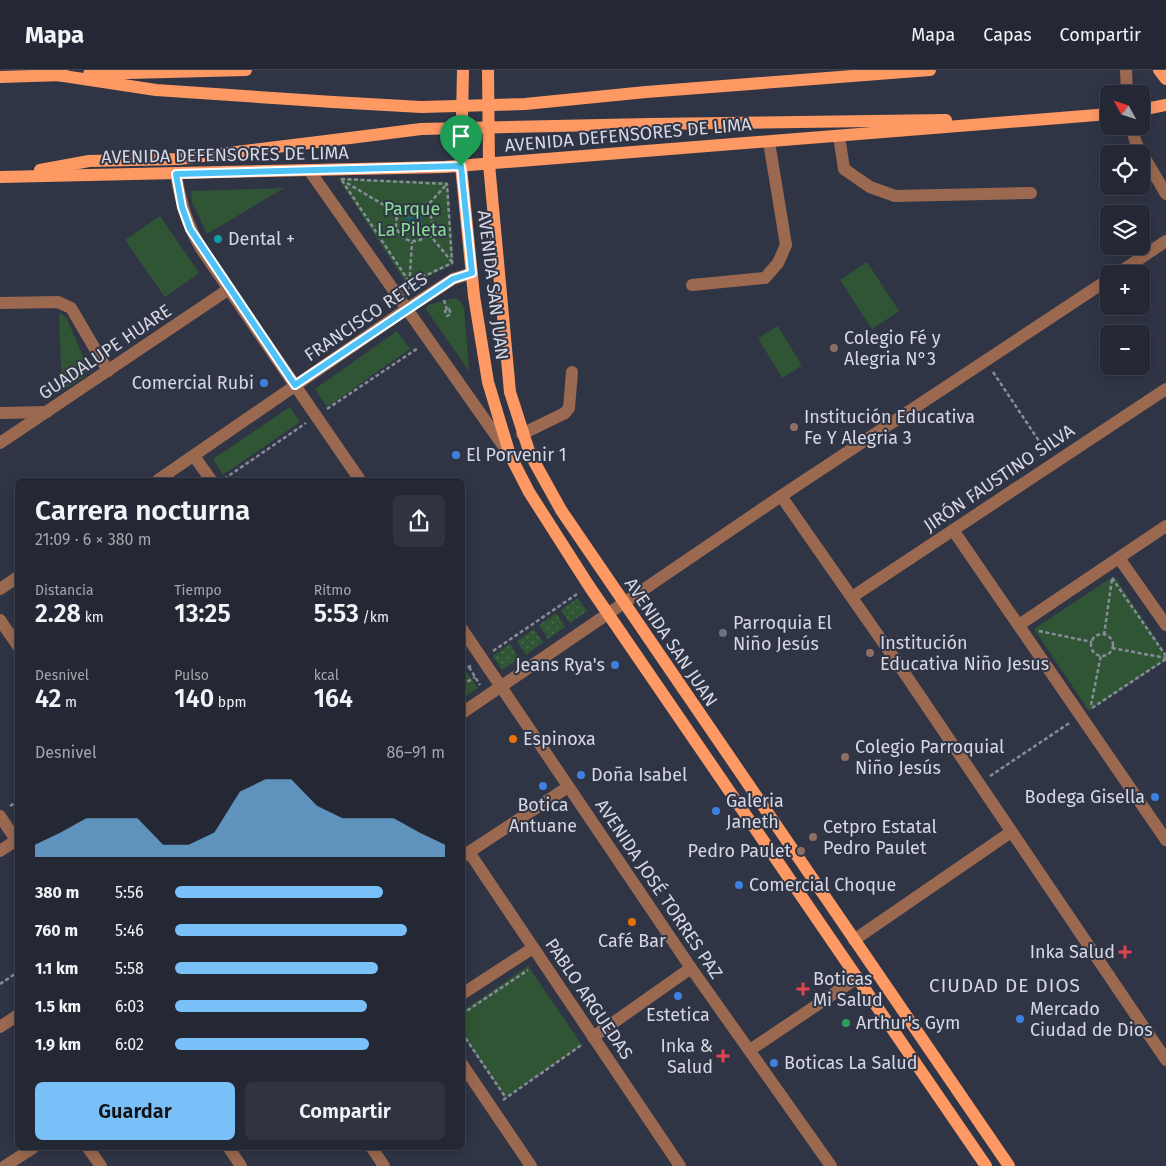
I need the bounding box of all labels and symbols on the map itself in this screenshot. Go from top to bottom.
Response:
north arrow [1100,85,1150,135]
street label: AVENIDA DEFENSORES DE LIMA [504,113,753,157]
pin [440,115,482,166]
street label: AVENIDA DEFENSORES DE LIMA [101,142,350,168]
park label: Parque La Pileta [377,198,447,241]
street label: AVENIDA SAN JUAN [473,209,513,361]
place label: Dental + [228,228,295,250]
marker: Dental + [212,233,224,245]
street label: FRANCISCO RETES [300,268,432,366]
street label: GUADALUPE HUARE [35,299,175,405]
place label: Colegio Fé y Alegria N°3 [844,327,941,370]
marker: Colegio Fé y Alegria N°3 [828,342,840,354]
place label: Comercial Rubi [132,372,254,394]
marker: Comercial Rubi [258,377,270,389]
place label: Institución Educativa Fe Y Alegria 3 [804,406,975,449]
street label: JIRÓN FAUSTINO SILVA [919,419,1079,537]
marker: Institución Educativa Fe Y Alegria 3 [788,421,800,433]
place label: El Porvenir 1 [466,444,567,466]
marker: El Porvenir 1 [450,449,462,461]
street label: AVENIDA SAN JUAN [620,573,722,711]
place label: Parroquia El Niño Jesús [733,612,832,655]
marker: Parroquia El Niño Jesús [717,627,729,639]
place label: Institución Educativa Niño Jesus [880,632,1049,675]
marker: Institución Educativa Niño Jesus [864,647,876,659]
place label: Jeans Rya's [515,654,605,676]
marker: Jeans Rya's [609,659,621,671]
place label: Espinoxa [523,728,596,750]
marker: Espinoxa [507,733,519,745]
place label: Colegio Parroquial Niño Jesús [855,736,1004,779]
marker: Colegio Parroquial Niño Jesús [839,751,851,763]
place label: Doña Isabel [591,764,687,786]
marker: Doña Isabel [575,769,587,781]
marker: Botica Antuane [537,780,549,792]
place label: Bodega Gisella [1024,786,1145,808]
place label: Galeria Janeth [726,790,784,833]
marker: Bodega Gisella [1149,791,1161,803]
place label: Botica Antuane [509,794,577,837]
street label: AVENIDA JOSÉ TORRES PAZ [591,794,728,983]
marker: Galeria Janeth [710,805,722,817]
place label: Cetpro Estatal Pedro Paulet [823,816,937,859]
marker: Cetpro Estatal Pedro Paulet [807,831,819,843]
place label: Pedro Paulet [688,840,791,862]
marker: Pedro Paulet [795,845,807,857]
place label: Comercial Choque [749,874,896,896]
marker: Comercial Choque [733,879,745,891]
marker: Café Bar [626,916,638,928]
place label: Café Bar [598,930,666,952]
street label: PABLO ARGUEDAS [540,934,638,1064]
place label: Inka Salud [1030,941,1115,963]
marker: Inka Salud [1119,946,1131,958]
place label: Boticas Mi Salud [813,968,883,1011]
district label: CIUDAD DE DIOS [929,974,1081,997]
marker: Boticas Mi Salud [797,983,809,995]
marker: Estetica [672,990,684,1002]
place label: Mercado Ciudad de Dios [1030,998,1153,1041]
place label: Estetica [646,1004,710,1026]
place label: Arthur's Gym [856,1012,960,1034]
marker: Mercado Ciudad de Dios [1014,1013,1026,1025]
marker: Arthur's Gym [840,1017,852,1029]
place label: Inka & Salud [661,1035,713,1078]
marker: Inka & Salud [717,1050,729,1062]
place label: Boticas La Salud [784,1052,918,1074]
marker: Boticas La Salud [768,1057,780,1069]

